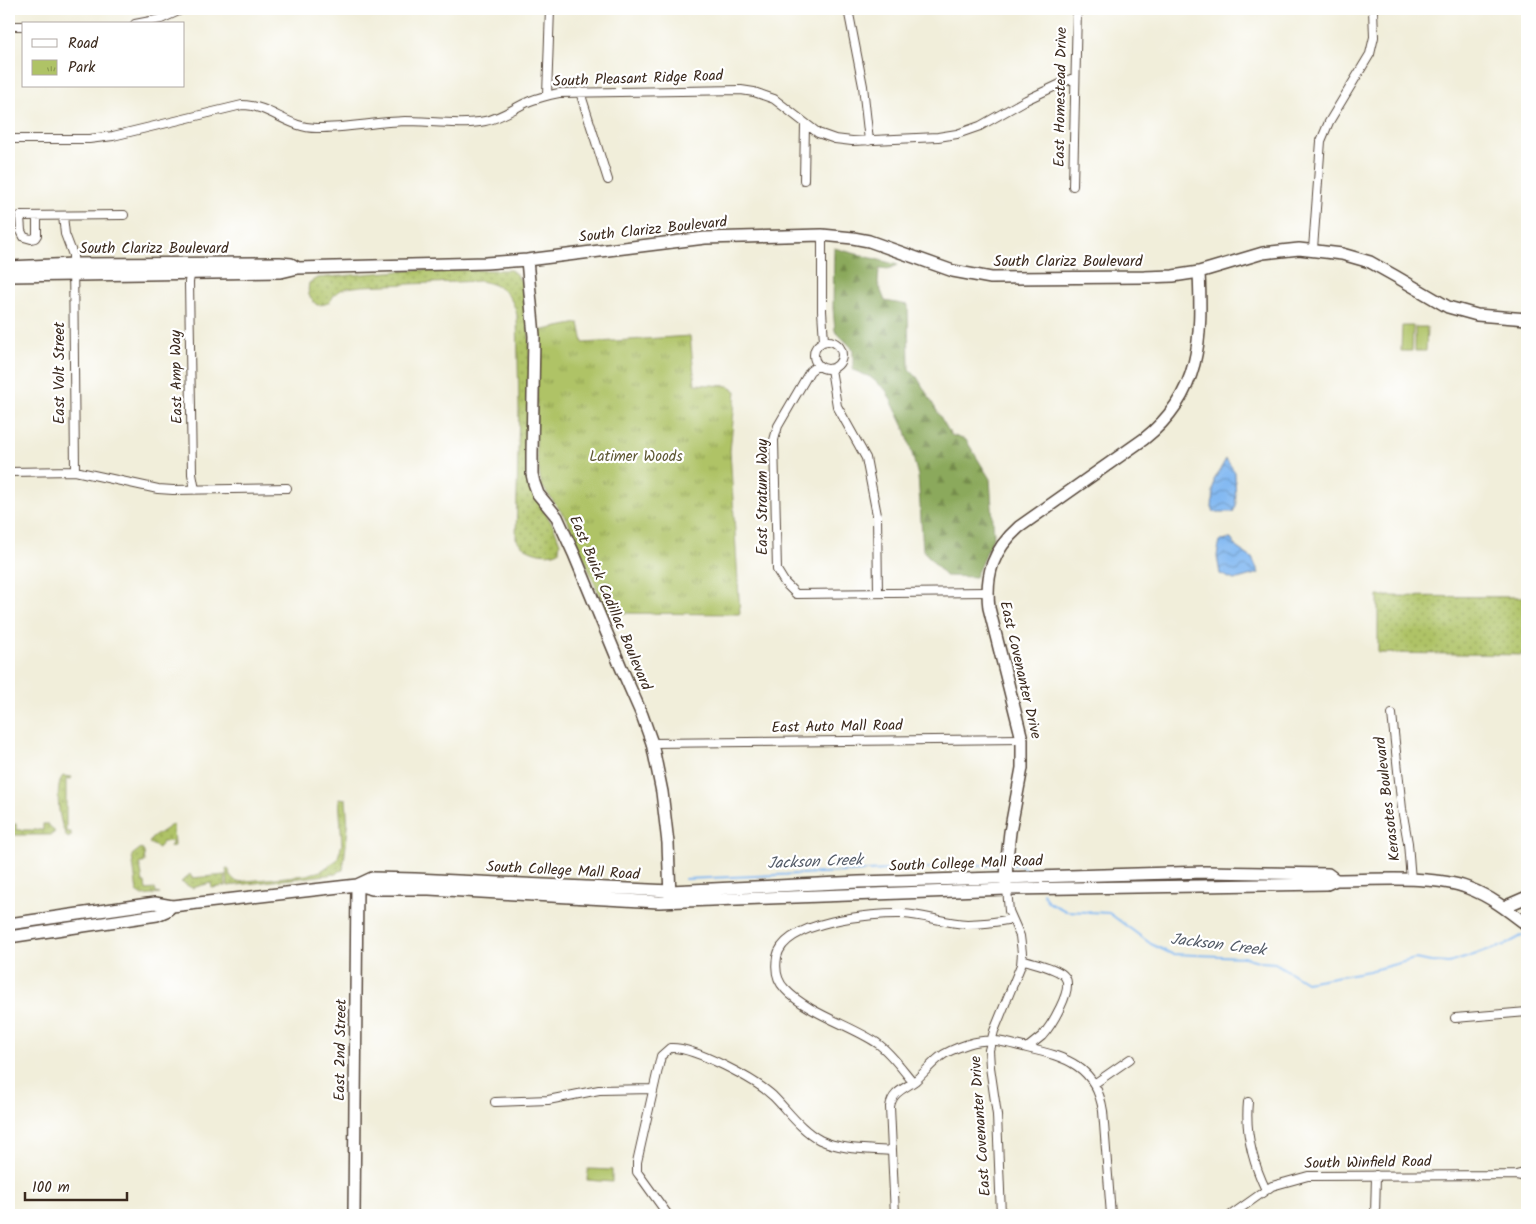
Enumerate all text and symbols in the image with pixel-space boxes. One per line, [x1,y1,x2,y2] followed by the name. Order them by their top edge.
[22,22,185,88] legend
[1048,26,1074,167] street label: East Homestead Drive
[68,32,99,56] text: Road
[68,56,96,80] text: Park
[552,64,724,94] street label: South Pleasant Ridge Road
[578,210,729,250] street label: South Clarizz Boulevard
[79,237,229,261] street label: South Clarizz Boulevard
[993,250,1143,274] street label: South Clarizz Boulevard
[48,322,72,424] street label: East Volt Street
[164,329,190,424] street label: East Amp Way
[751,438,775,555] street label: East Stratum Way
[589,445,683,469] park label: Latimer Woods
[562,512,658,695] street label: East Buick Cadillac Boulevard
[992,599,1048,742] street label: East Covenanter Drive
[771,714,903,740] street label: East Auto Mall Road
[1368,735,1408,863] street label: Kerasotes Boulevard
[767,848,866,876] water label: Jackson Creek
[889,849,1044,879] street label: South College Mall Road
[486,855,641,887] street label: South College Mall Road
[1169,927,1269,964] water label: Jackson Creek
[328,998,354,1101] street label: East 2nd Street
[964,1055,998,1197] street label: East Covenanter Drive
[1304,1150,1432,1176] street label: South Winfield Road
[25,1169,128,1201] scale bar
[32,1176,70,1200] text: 100 m

